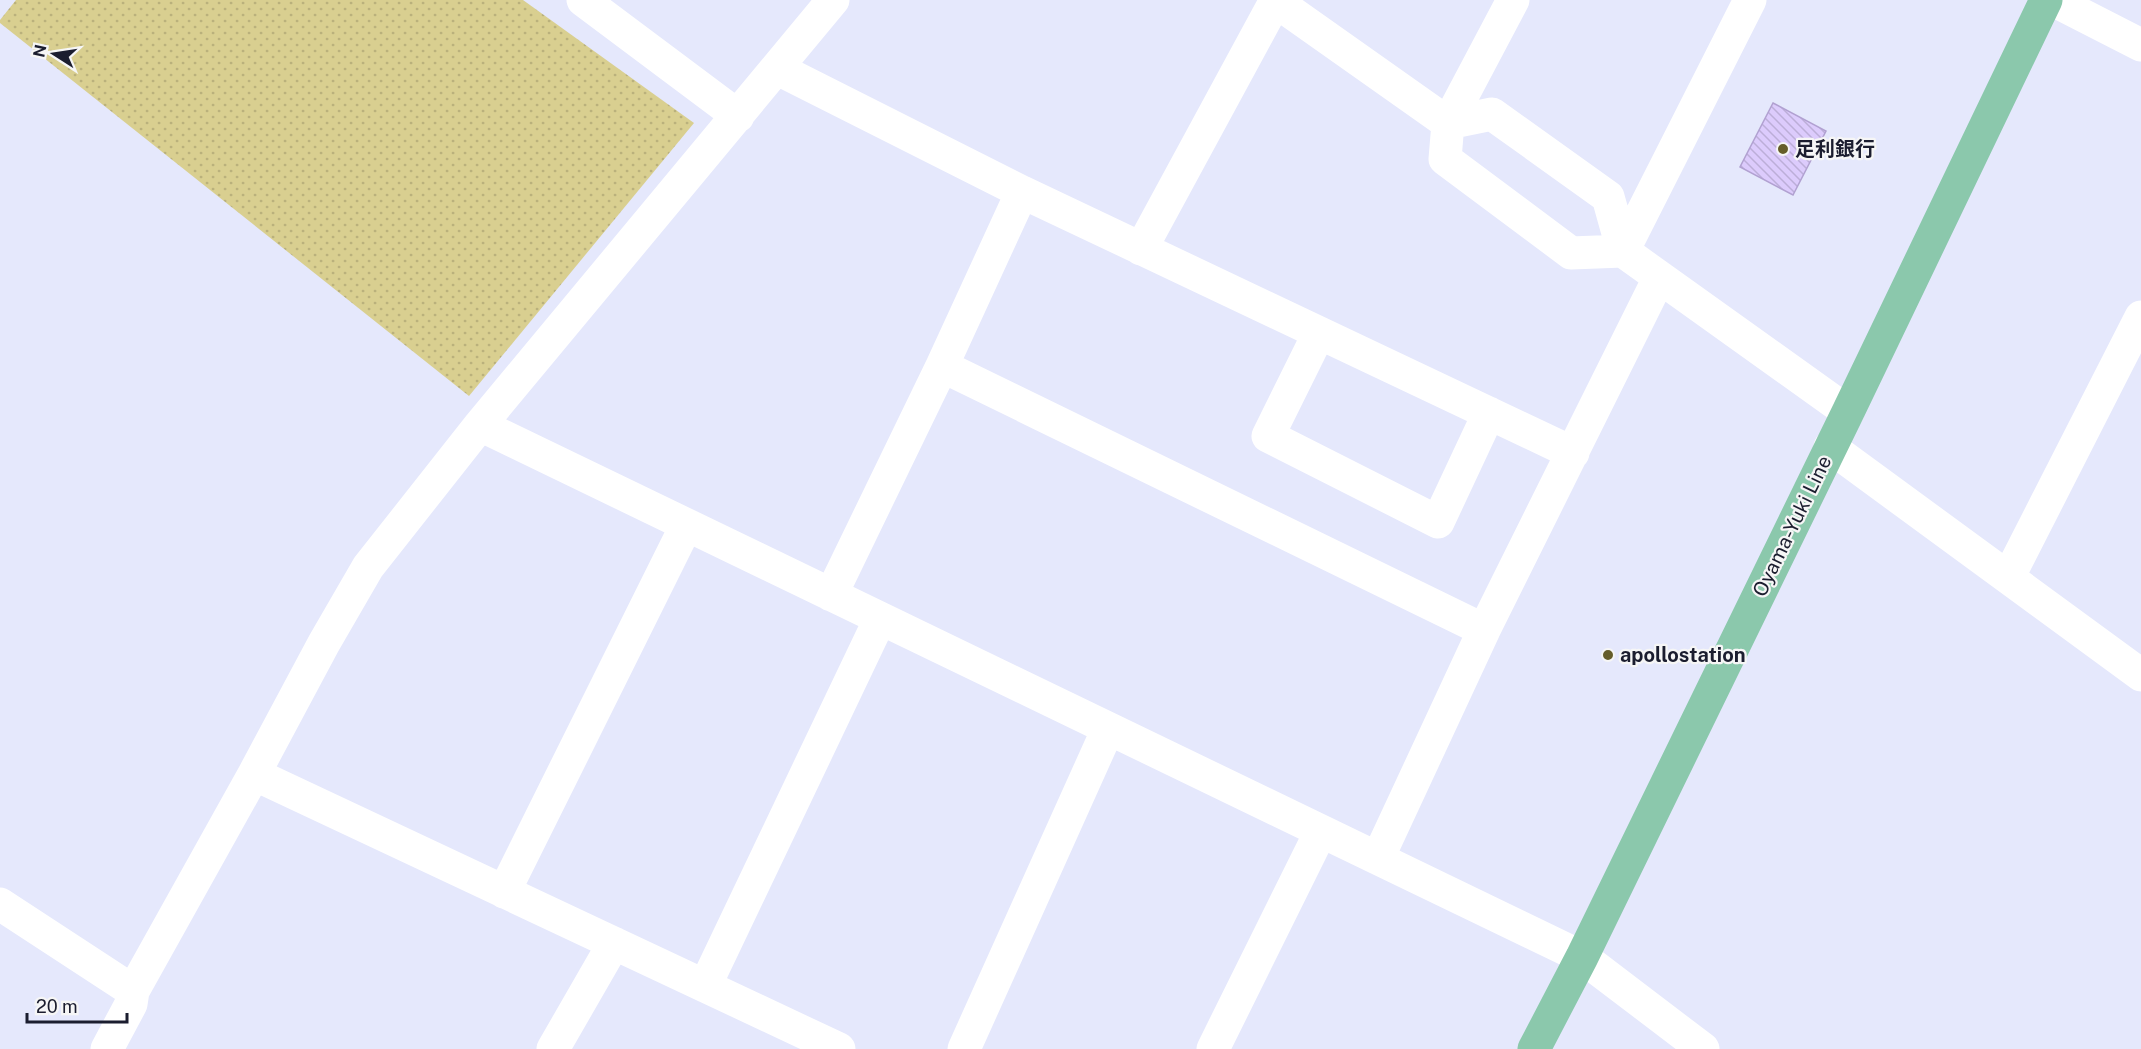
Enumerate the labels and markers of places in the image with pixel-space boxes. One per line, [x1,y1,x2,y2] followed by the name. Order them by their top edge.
[1795,137,1875,161] place label: 足利銀行
[1776,142,1790,156] marker: 足利銀行
[1620,643,1746,667] place label: apollostation
[1601,648,1615,662] marker: apollostation

